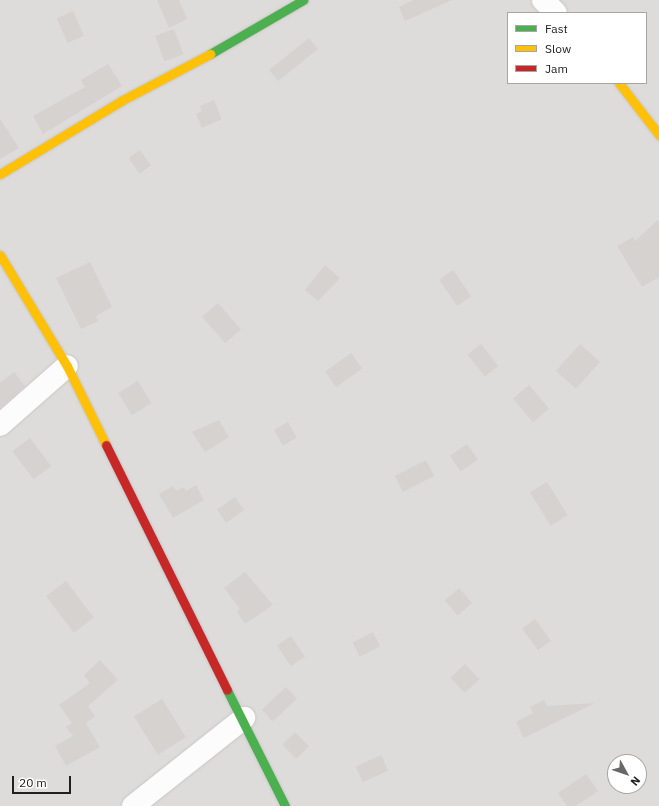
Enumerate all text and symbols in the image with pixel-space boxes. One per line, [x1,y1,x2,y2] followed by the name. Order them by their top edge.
[507,12,647,84] legend
[545,21,568,36] text: Fast
[545,41,571,56] text: Slow
[545,61,568,76] text: Jam
[607,754,647,794] north arrow
[14,768,73,794] scale bar
[628,774,643,789] text: N
[19,775,47,790] text: 20 m

